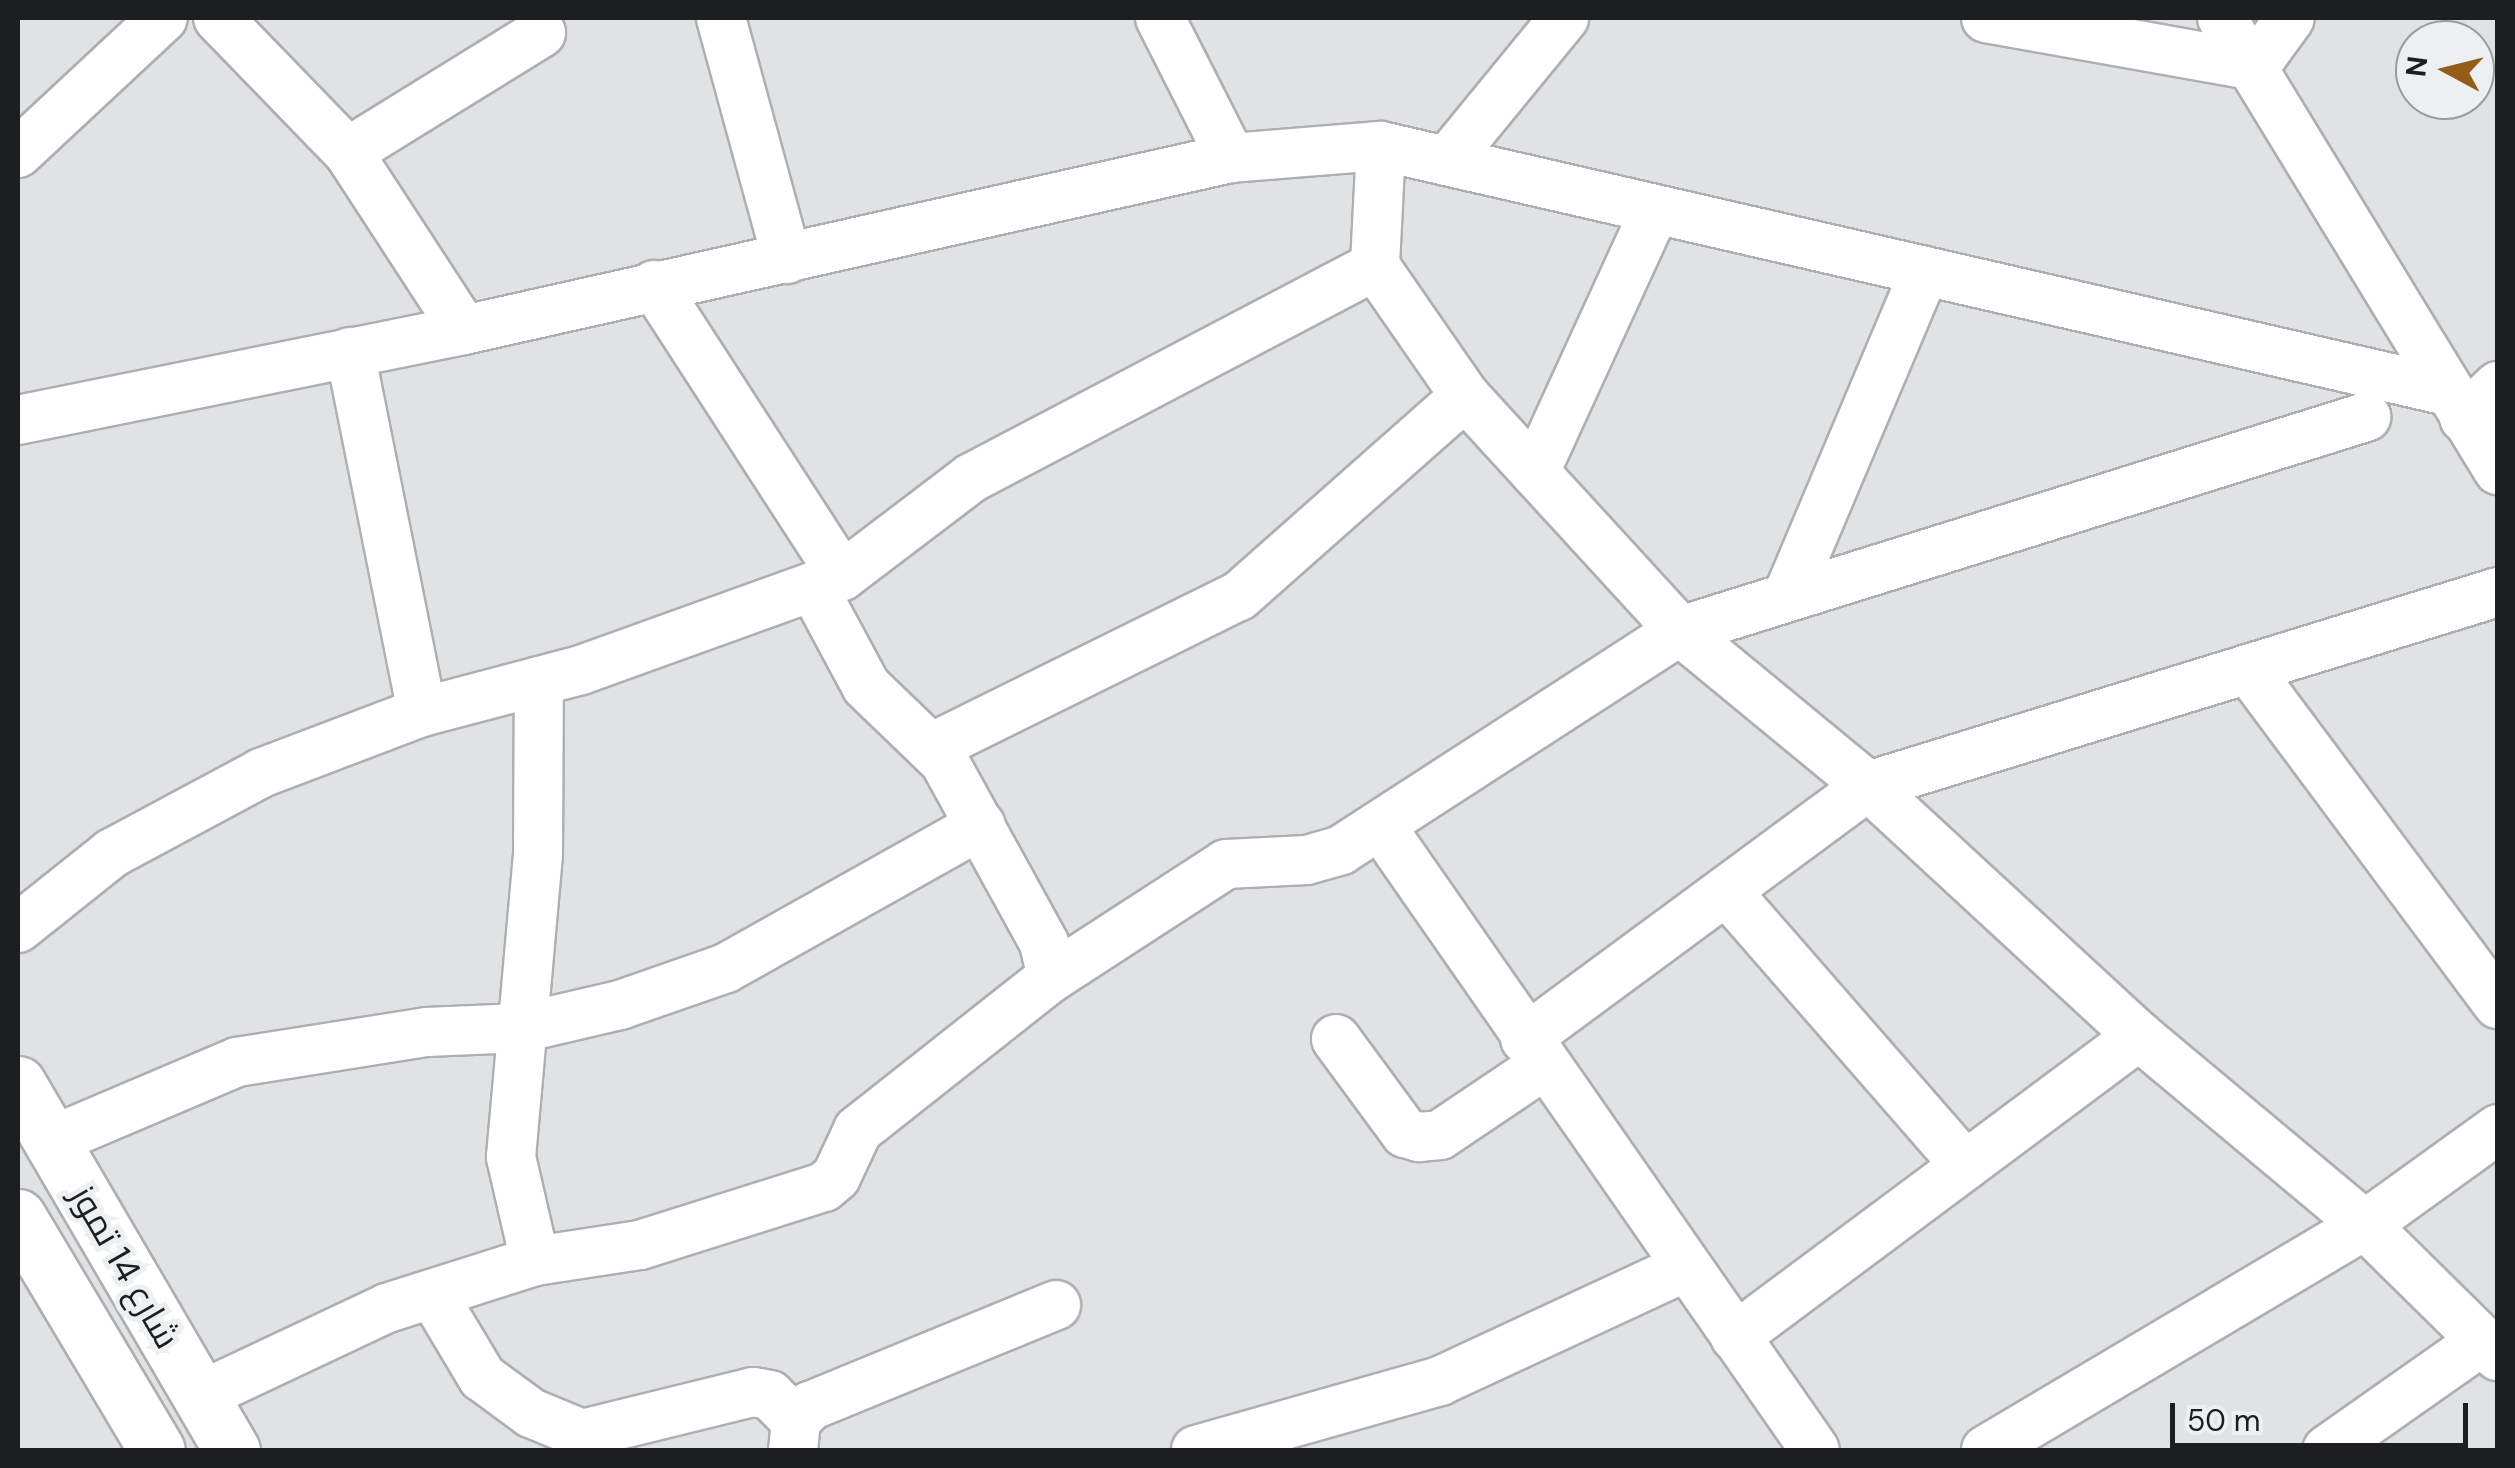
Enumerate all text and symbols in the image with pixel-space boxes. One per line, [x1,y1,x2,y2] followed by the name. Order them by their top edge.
[2395,20,2495,120] north arrow
[2397,54,2436,79] text: N
[62,1178,188,1356] street label: شارع 14 تموز
[2175,1383,2472,1445] scale bar
[2187,1401,2261,1440] text: 50 m

